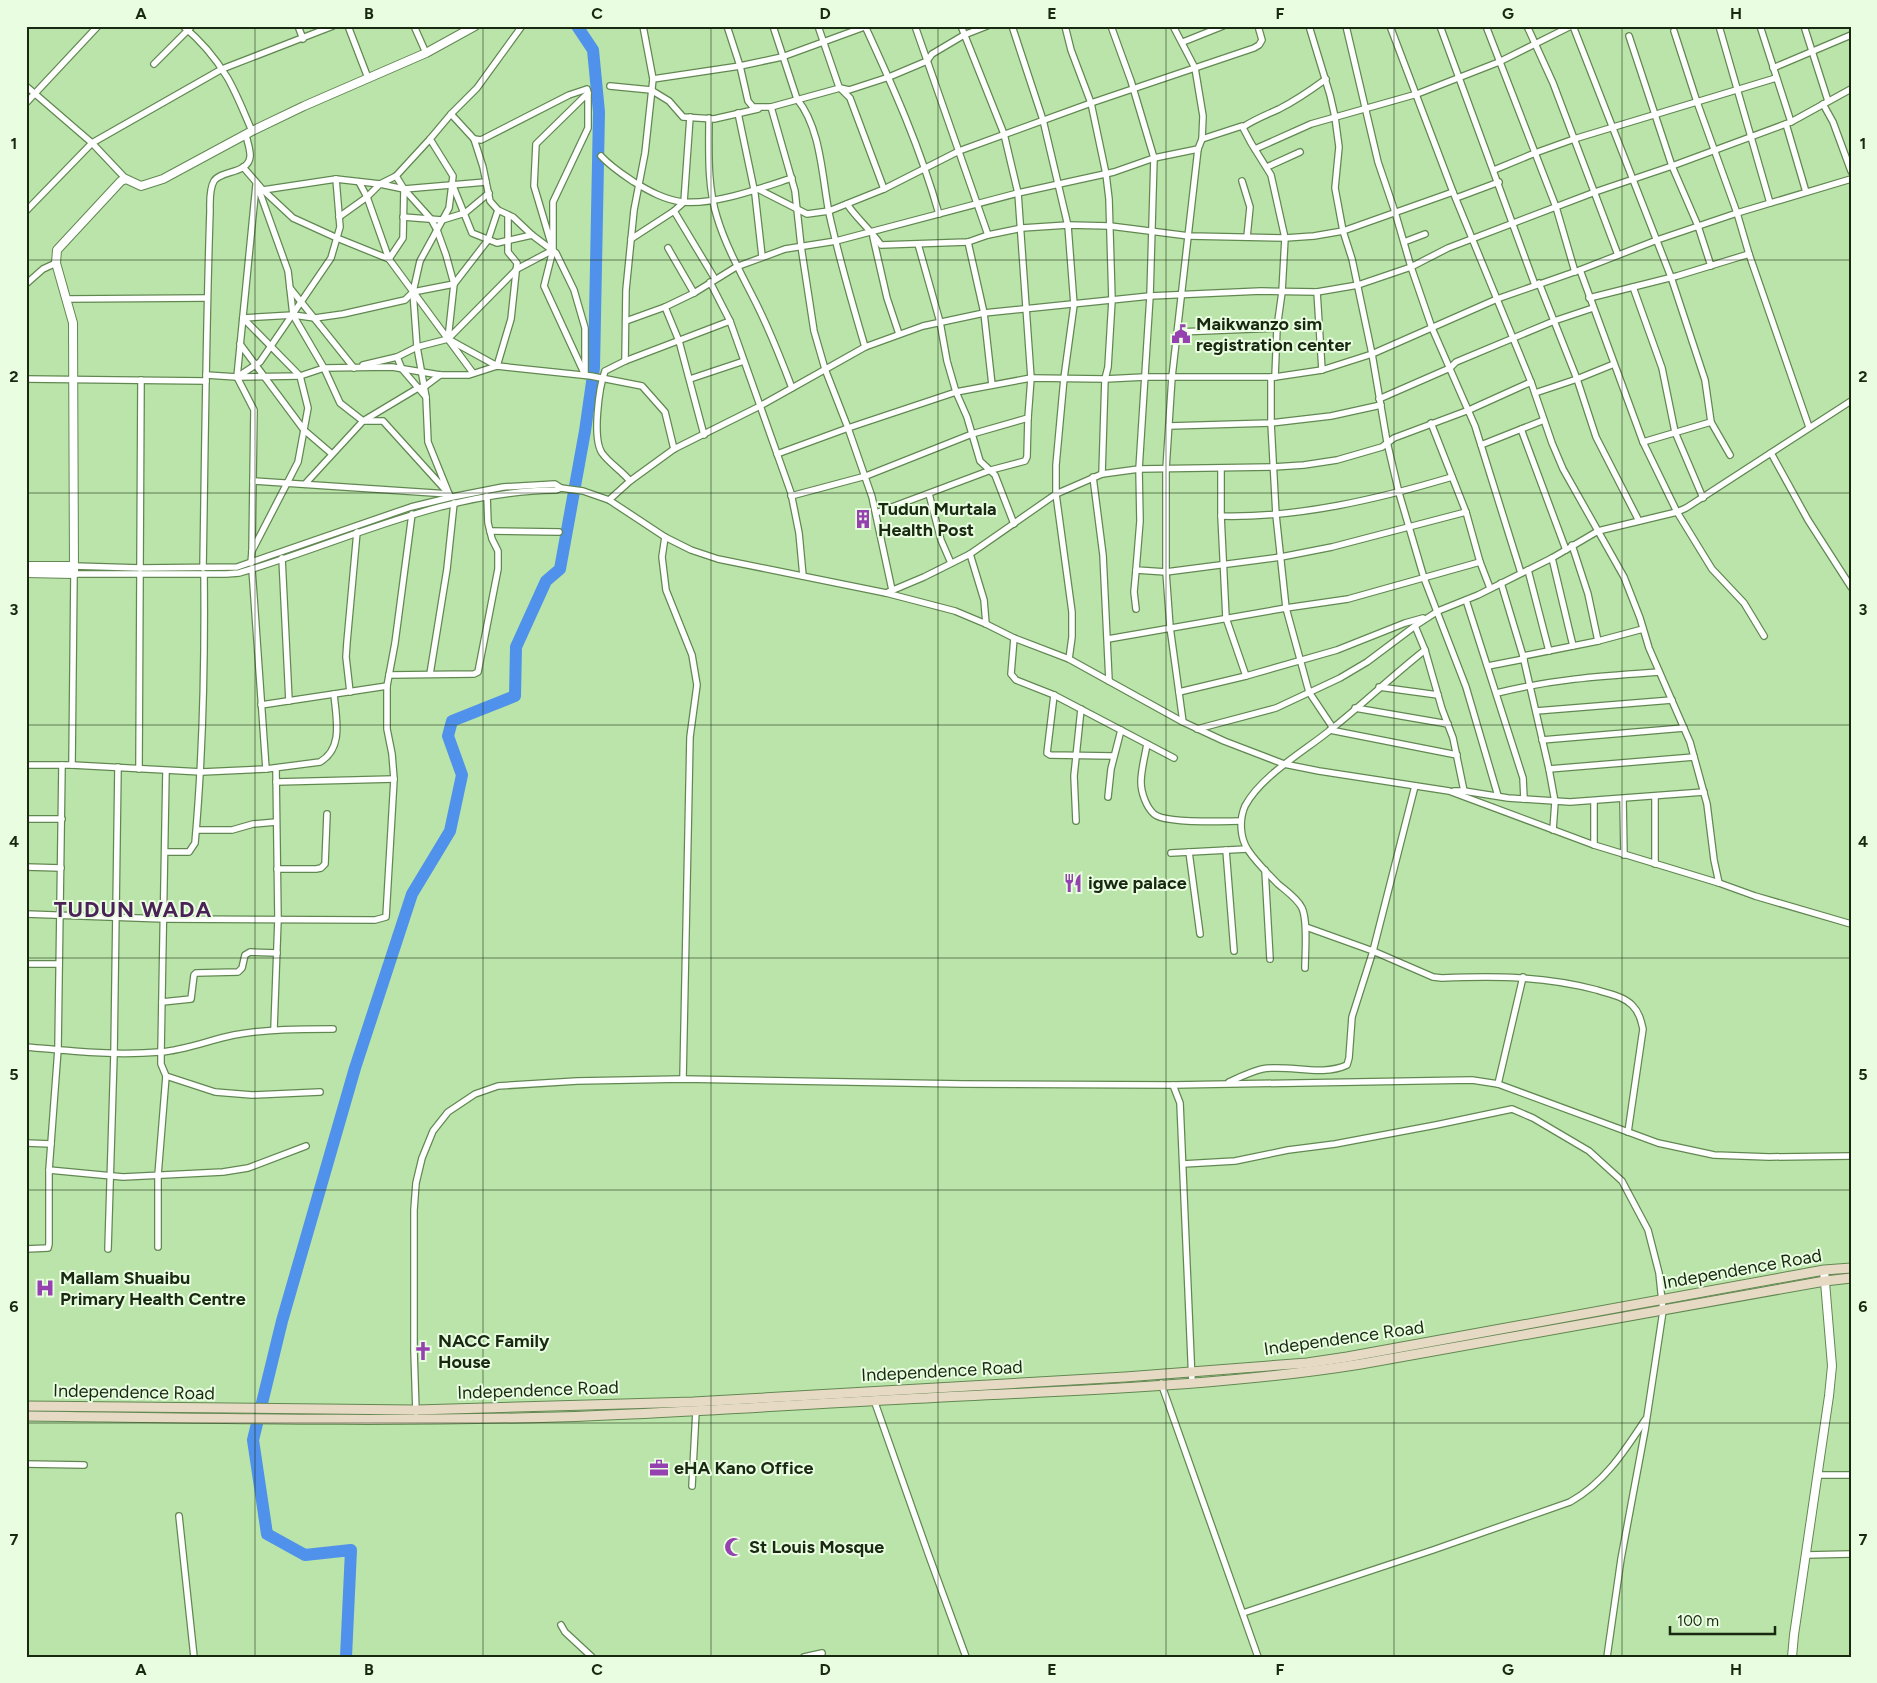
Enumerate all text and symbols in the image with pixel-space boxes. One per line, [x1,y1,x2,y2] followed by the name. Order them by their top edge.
[135,4,147,23] text: A
[364,4,374,23] text: B
[591,4,603,23] text: C
[819,4,831,23] text: D
[1047,4,1057,23] text: E
[1276,4,1285,23] text: F
[1502,4,1514,23] text: G
[1730,4,1742,23] text: H
[11,134,17,153] text: 1
[1860,134,1866,153] text: 1
[1196,313,1351,356] place label: Maikwanzo sim registration center
[1170,323,1192,345] public building icon: Maikwanzo sim registration center
[9,367,19,386] text: 2
[1858,367,1868,386] text: 2
[878,498,997,541] place label: Tudun Murtala Health Post
[852,508,874,530] building icon: Tudun Murtala Health Post
[10,600,19,619] text: 3
[1859,600,1868,619] text: 3
[9,832,19,851] text: 4
[1858,832,1868,851] text: 4
[1062,872,1084,894] restaurant icon: igwe palace
[1088,872,1187,894] place label: igwe palace
[54,896,212,923] district label: TUDUN WADA
[9,1065,19,1084] text: 5
[1858,1065,1868,1084] text: 5
[1660,1244,1824,1294] street label: Independence Road
[60,1267,246,1310] place label: Mallam Shuaibu Primary Health Centre
[34,1277,56,1299] hospital icon: Mallam Shuaibu Primary Health Centre
[9,1297,19,1316] text: 6
[1858,1297,1868,1316] text: 6
[1262,1316,1426,1360] street label: Independence Road
[438,1330,550,1373] place label: NACC Family House
[412,1340,434,1362] church icon: NACC Family House
[861,1356,1023,1386] street label: Independence Road
[457,1376,619,1404] street label: Independence Road
[53,1380,215,1404] street label: Independence Road
[648,1457,670,1479] office icon: eHA Kano Office
[674,1457,813,1479] place label: eHA Kano Office
[10,1530,19,1549] text: 7
[1859,1530,1868,1549] text: 7
[723,1536,745,1558] mosque icon: St Louis Mosque
[749,1536,884,1558] place label: St Louis Mosque
[1670,1603,1774,1635] scale bar
[1677,1612,1719,1630] text: 100 m
[135,1660,147,1679] text: A
[364,1660,374,1679] text: B
[591,1660,603,1679] text: C
[819,1660,831,1679] text: D
[1047,1660,1057,1679] text: E
[1276,1660,1285,1679] text: F
[1502,1660,1514,1679] text: G
[1730,1660,1742,1679] text: H

